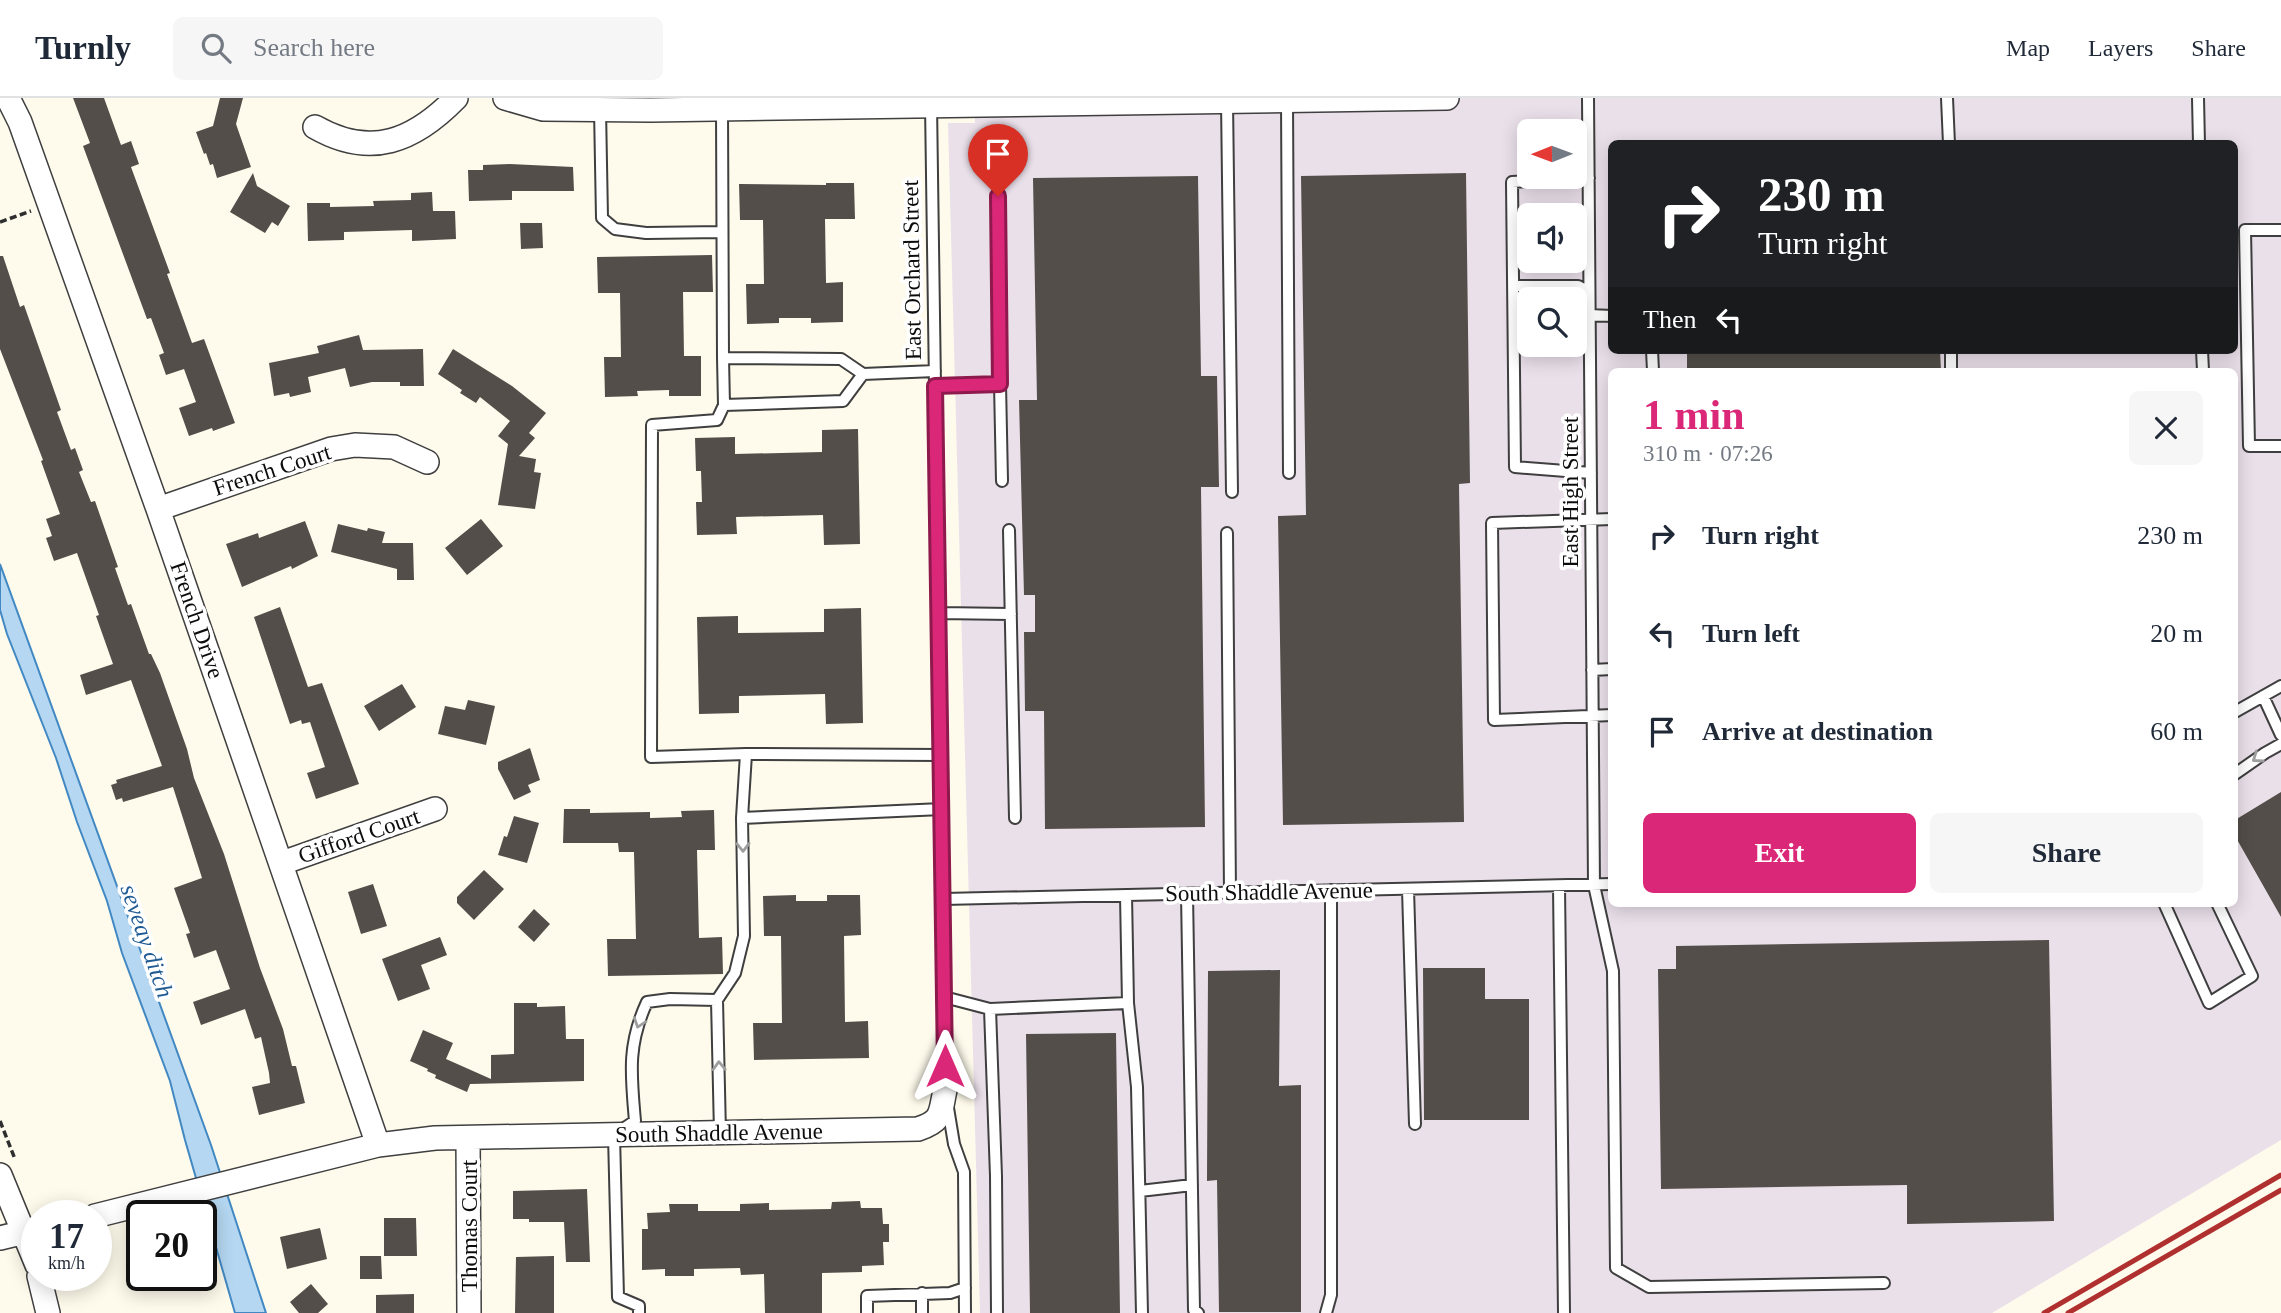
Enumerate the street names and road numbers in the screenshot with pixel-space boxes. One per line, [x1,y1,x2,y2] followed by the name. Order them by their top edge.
[898,179,926,360] street label: East Orchard Street
[1558,416,1583,567] street label: East High Street
[210,439,334,501] street label: French Court
[165,558,229,682] street label: French Drive
[295,803,424,868] street label: Gifford Court
[1165,878,1373,906] street label: South Shaddle Avenue
[615,1119,823,1147] street label: South Shaddle Avenue
[457,1159,482,1292] street label: Thomas Court

